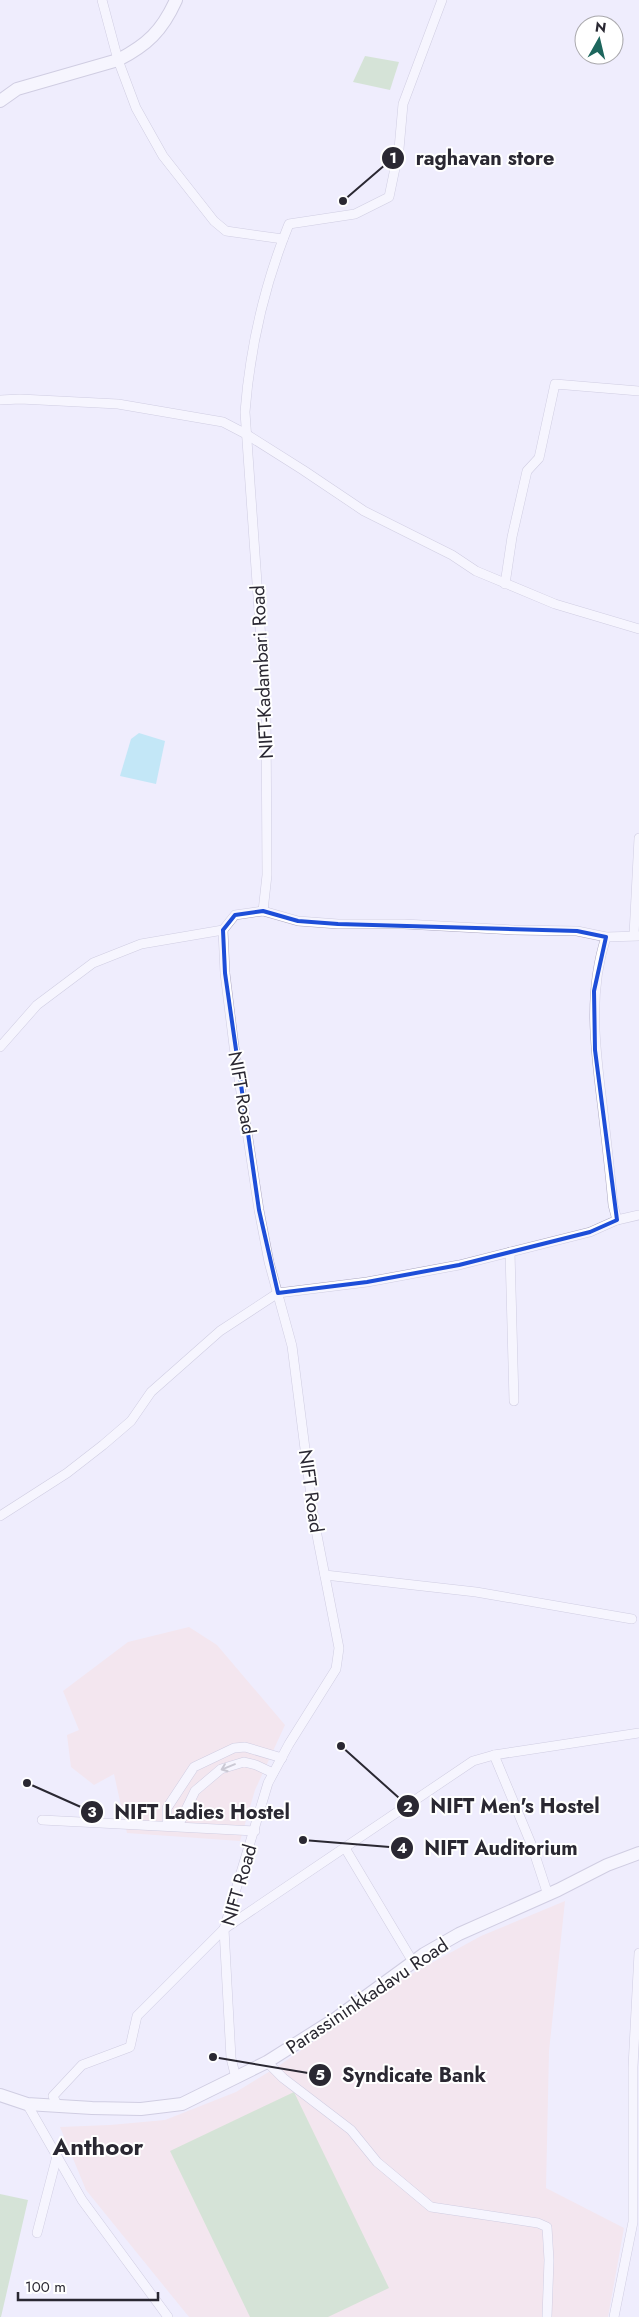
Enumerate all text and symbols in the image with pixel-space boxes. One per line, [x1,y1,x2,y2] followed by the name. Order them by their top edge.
[574,15,624,65] north arrow
[594,16,608,38] text: N
[381,141,565,176] callout: raghavan store
[416,144,554,173] text: raghavan store
[389,147,397,169] text: 1
[244,584,280,760] street label: NIFT-Kadambari Road
[221,1049,263,1137] street label: NIFT Road
[292,1448,330,1534] street label: NIFT Road
[221,1762,236,1772] one-way arrow
[396,1789,610,1824] callout: NIFT Men's Hostel
[430,1792,600,1821] text: NIFT Men's Hostel
[79,1795,300,1830] callout: NIFT Ladies Hostel
[403,1796,413,1818] text: 2
[114,1798,290,1827] text: NIFT Ladies Hostel
[87,1801,97,1823] text: 3
[389,1831,588,1866] callout: NIFT Auditorium
[424,1834,578,1863] text: NIFT Auditorium
[397,1837,407,1859] text: 4
[214,1841,264,1929] street label: NIFT Road
[280,1932,454,2060] street label: Parassininkkadavu Road
[307,2058,496,2093] callout: Syndicate Bank
[342,2061,486,2090] text: Syndicate Bank
[315,2064,325,2086] text: 5
[52,2129,144,2164] district label: Anthoor
[18,2270,158,2302] scale bar
[25,2276,66,2298] text: 100 m

